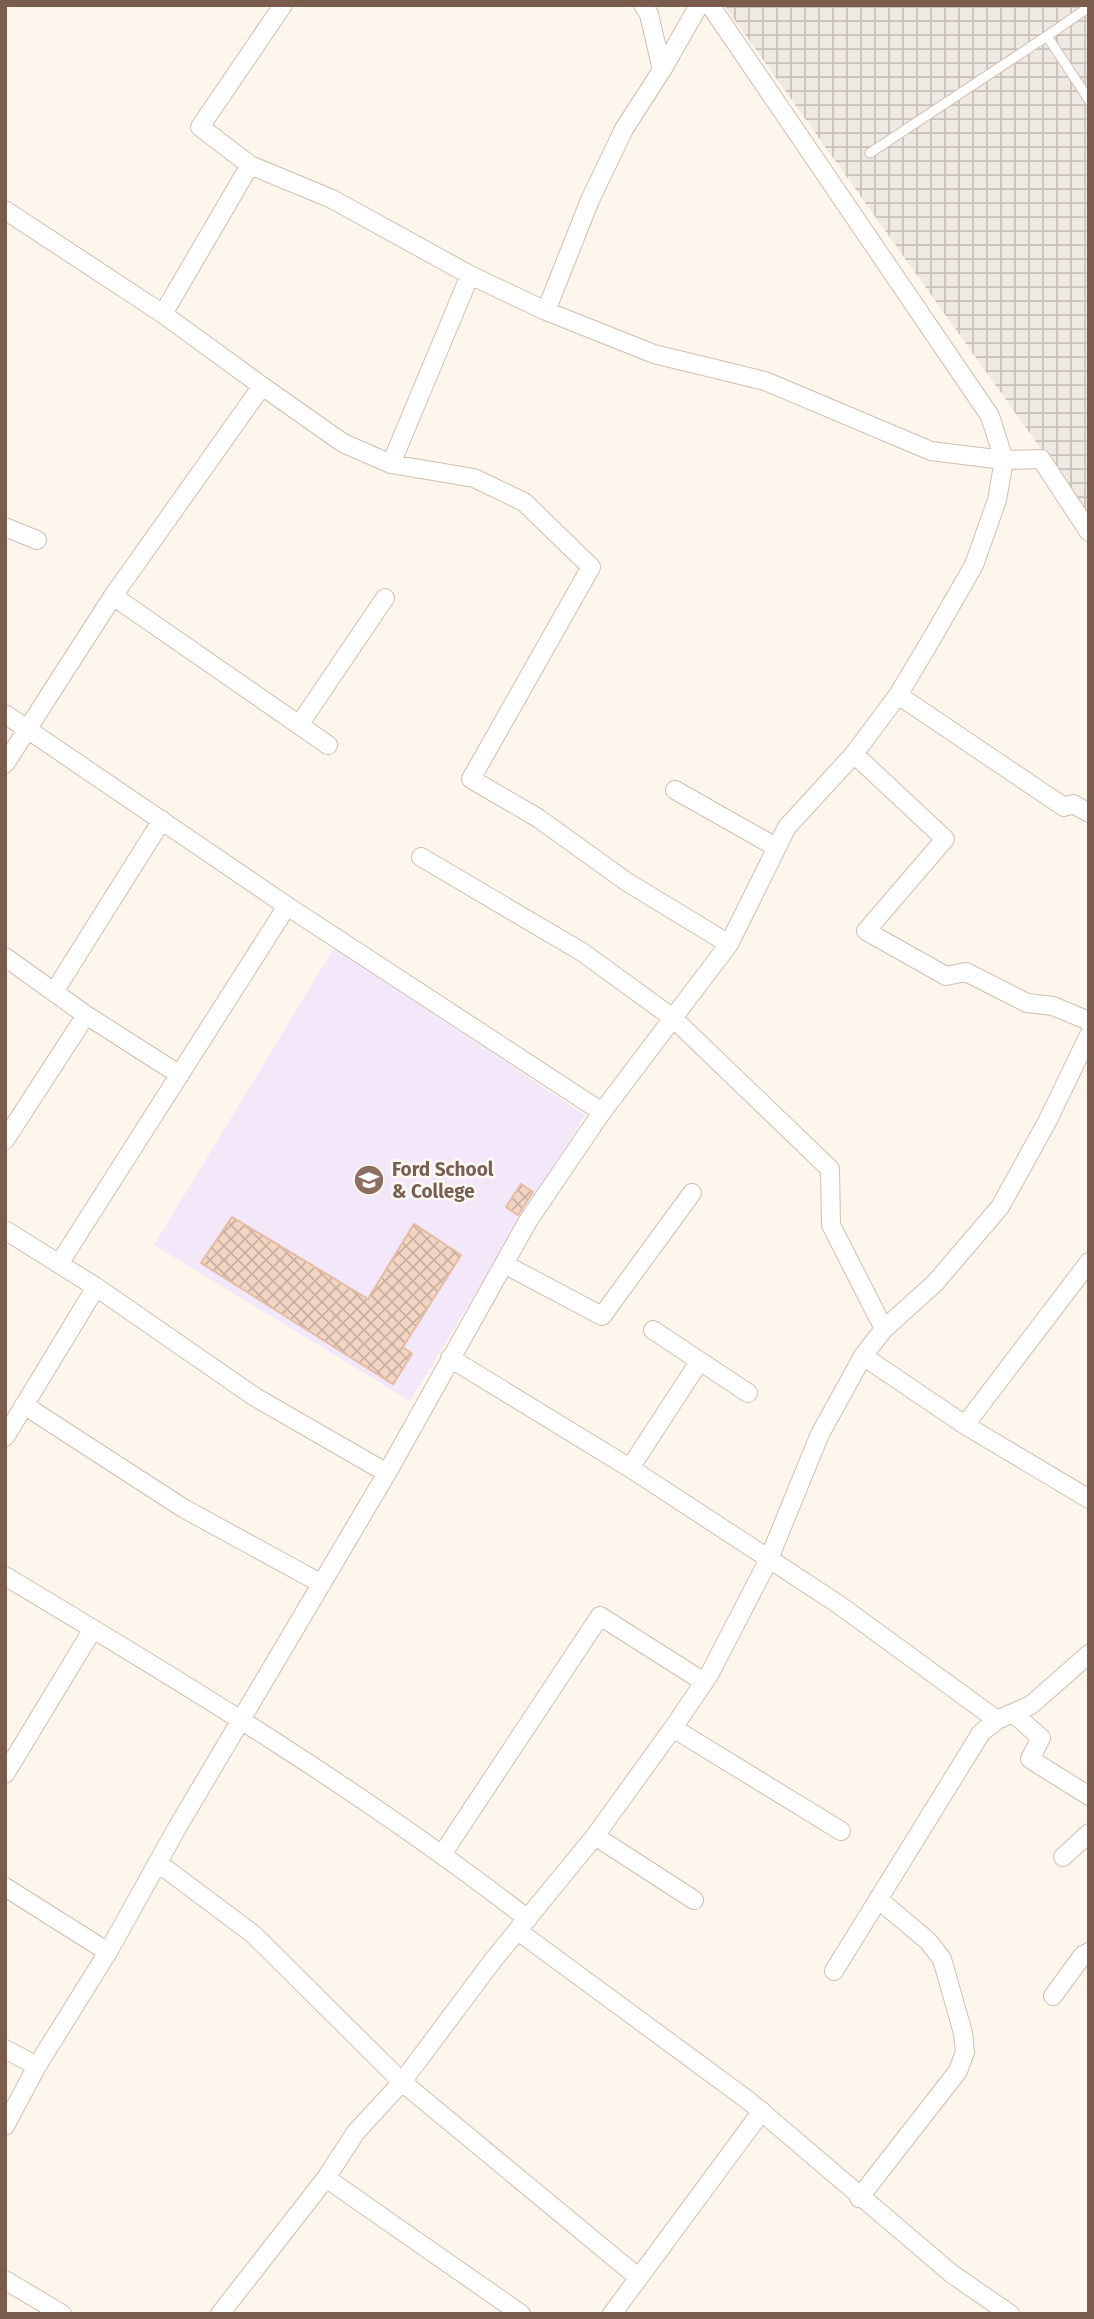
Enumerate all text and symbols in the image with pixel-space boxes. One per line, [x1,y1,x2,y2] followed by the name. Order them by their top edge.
[392,1158,494,1203] place label: Ford School & College
[352,1163,386,1197] school or university icon: Ford School & College

